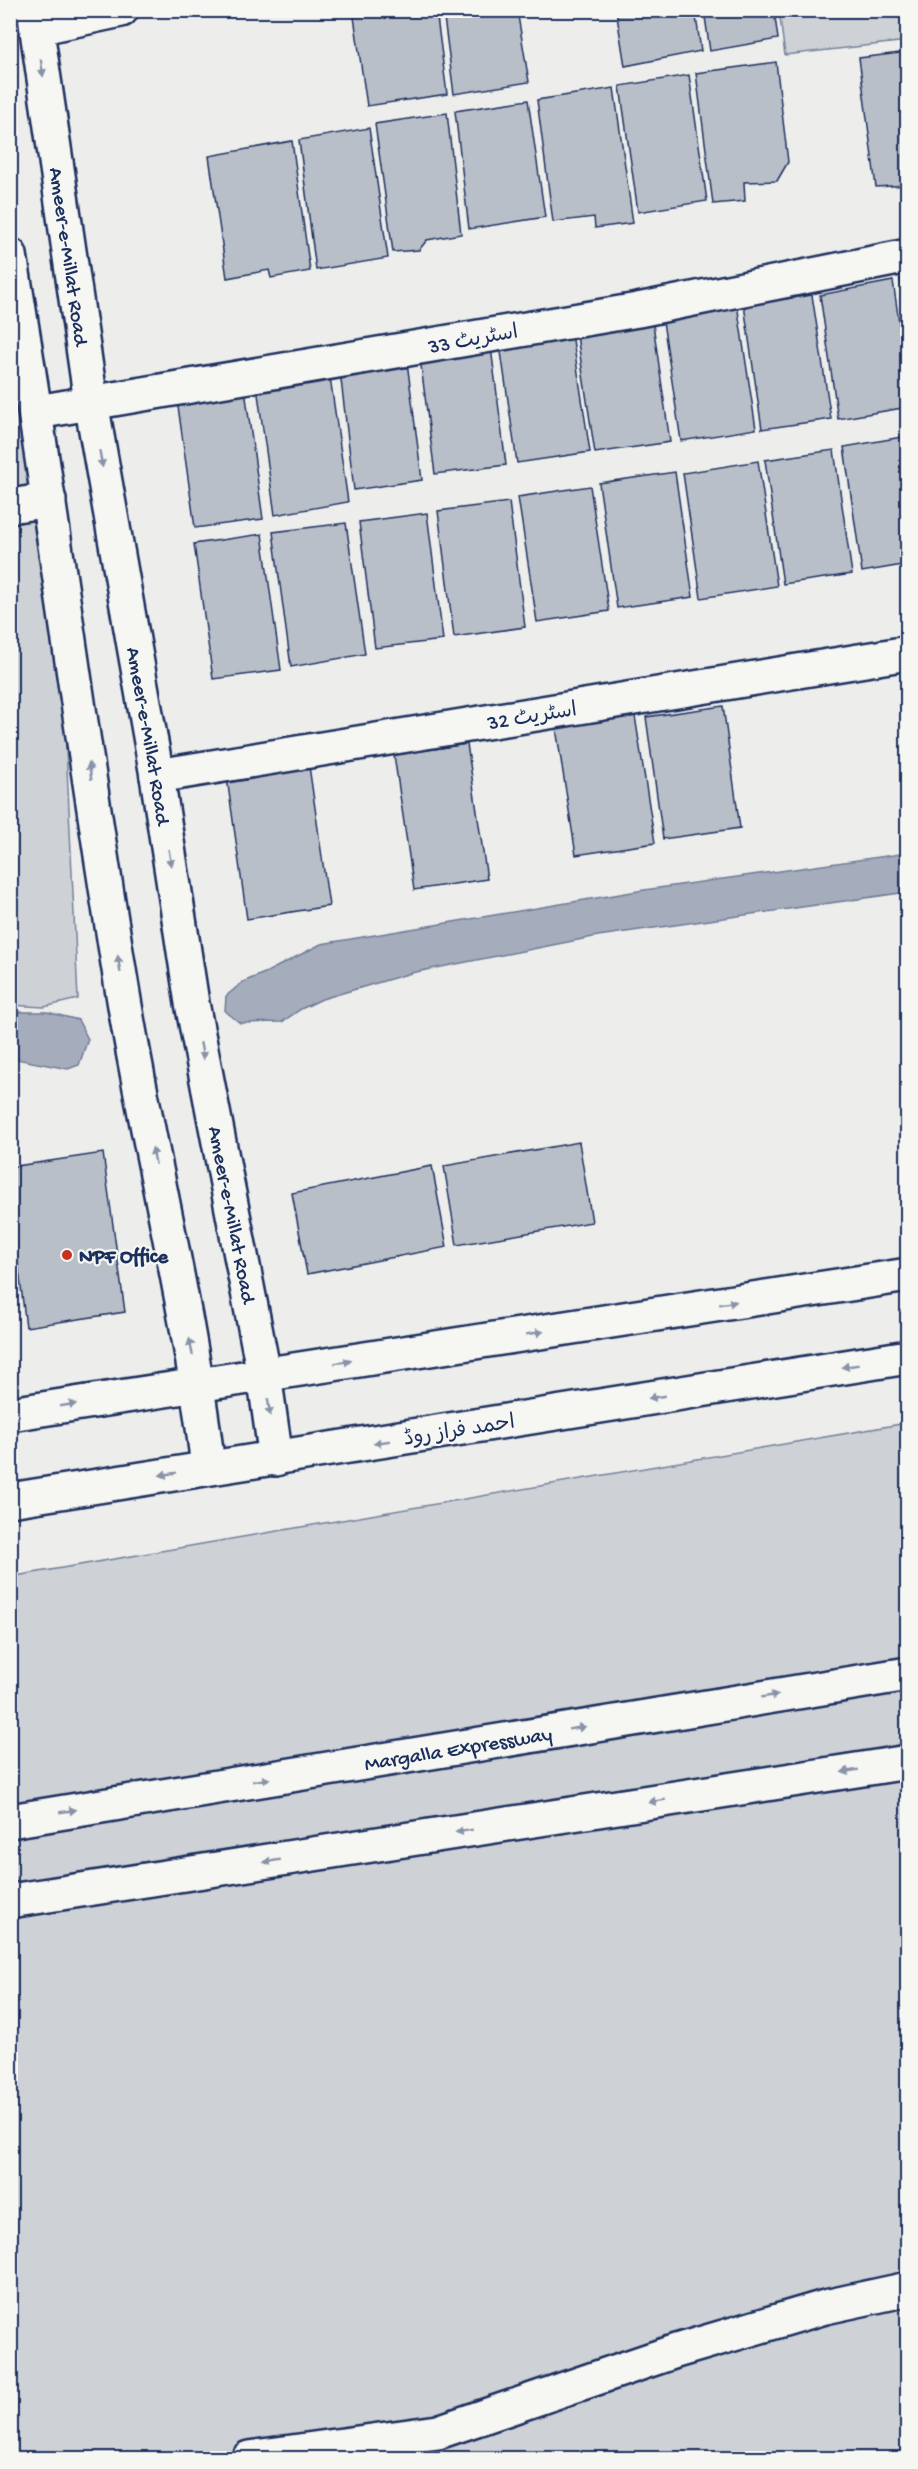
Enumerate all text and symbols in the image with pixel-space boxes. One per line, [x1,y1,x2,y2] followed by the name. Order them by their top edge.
[38,59,47,78] one-way arrow
[41,166,92,349] street label: Ameer-e-Millat Road
[426,321,521,362] street label: اسٹریٹ 33
[97,450,106,469] one-way arrow
[118,646,174,829] street label: Ameer-e-Millat Road
[485,699,579,738] street label: اسٹریٹ 32
[85,761,94,780] one-way arrow
[165,849,174,868] one-way arrow
[114,954,123,973] one-way arrow
[198,1041,207,1060] one-way arrow
[200,1124,259,1308] street label: Ameer-e-Millat Road
[149,1146,158,1165] one-way arrow
[79,1246,169,1271] place label: NPF Office
[60,1248,74,1262] marker: NPF Office
[719,1298,738,1307] one-way arrow
[526,1328,545,1337] one-way arrow
[186,1337,195,1356] one-way arrow
[333,1358,352,1367] one-way arrow
[840,1362,859,1371] one-way arrow
[648,1393,667,1402] one-way arrow
[264,1398,273,1417] one-way arrow
[59,1400,78,1409] one-way arrow
[402,1410,517,1454] street label: احمد فراز روڈ
[372,1437,391,1446] one-way arrow
[159,1470,178,1479] one-way arrow
[760,1692,779,1701] one-way arrow
[363,1723,554,1779] street label: Margalla Expressway
[568,1723,587,1732] one-way arrow
[840,1767,859,1776] one-way arrow
[251,1775,270,1784] one-way arrow
[647,1797,666,1806] one-way arrow
[59,1807,78,1816] one-way arrow
[455,1827,474,1836] one-way arrow
[262,1857,281,1866] one-way arrow

